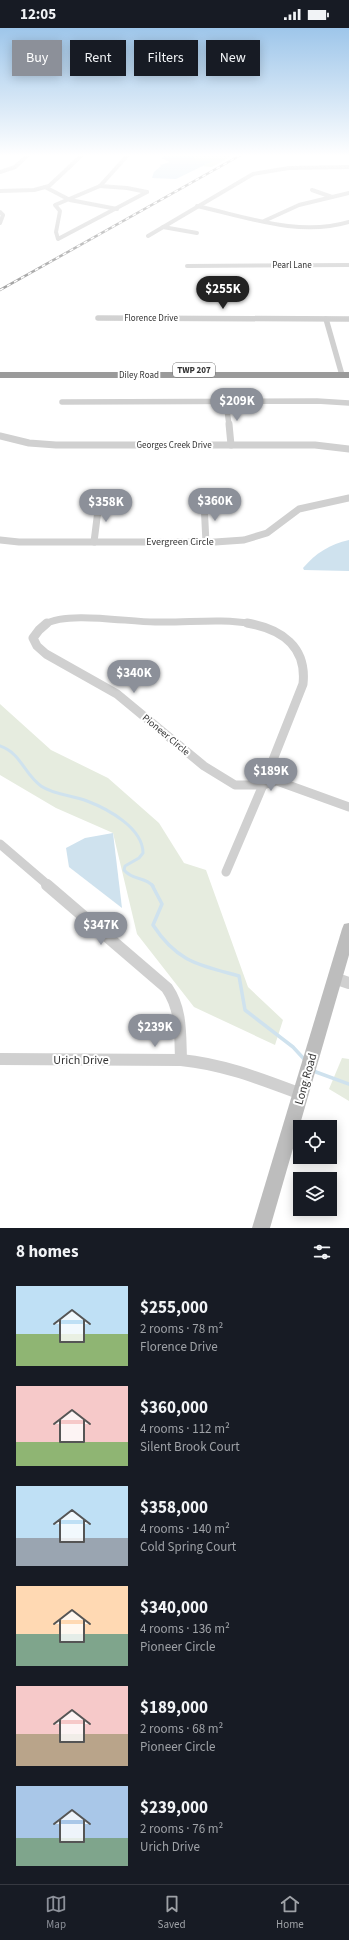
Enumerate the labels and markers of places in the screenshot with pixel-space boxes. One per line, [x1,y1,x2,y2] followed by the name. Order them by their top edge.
[195,276,251,310] pin: $255K
[209,388,265,422] pin: $209K
[187,488,243,522] pin: $360K
[78,489,134,523] pin: $358K
[106,660,162,694] pin: $340K
[243,758,299,792] pin: $189K
[73,912,129,946] pin: $347K
[127,1014,183,1048] pin: $239K

